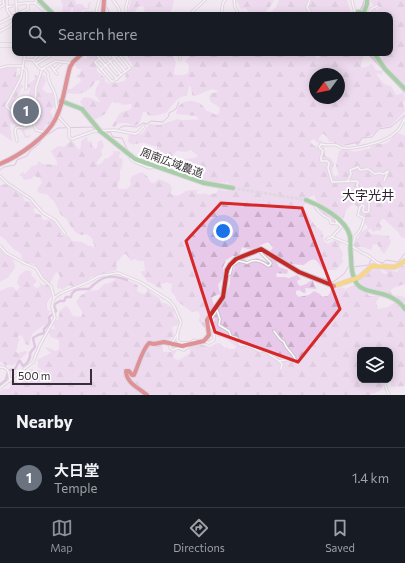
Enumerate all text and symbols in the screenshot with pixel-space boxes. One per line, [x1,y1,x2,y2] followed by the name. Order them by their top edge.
[12,12,393,56] search box
[26,23,48,45] icon: search
[58,25,137,43] text: Search here
[309,68,345,104] north arrow
[13,96,39,126] pin: 1
[139,145,205,179] street label: 周南広域農道
[342,187,394,203] district label: 大字光井
[213,221,233,241] your location
[357,347,393,383] map controls
[357,347,393,383] button: layers
[12,367,92,386] scale bar
[18,369,50,382] text: 500 m
[16,411,73,432] text: Nearby
[54,461,99,479] text: 大日堂
[26,470,32,486] text: 1
[352,470,389,486] text: 1.4 km
[54,480,97,496] text: Temple
[50,517,73,554] tab: Map
[173,517,225,554] tab: Directions
[325,517,355,554] tab: Saved

